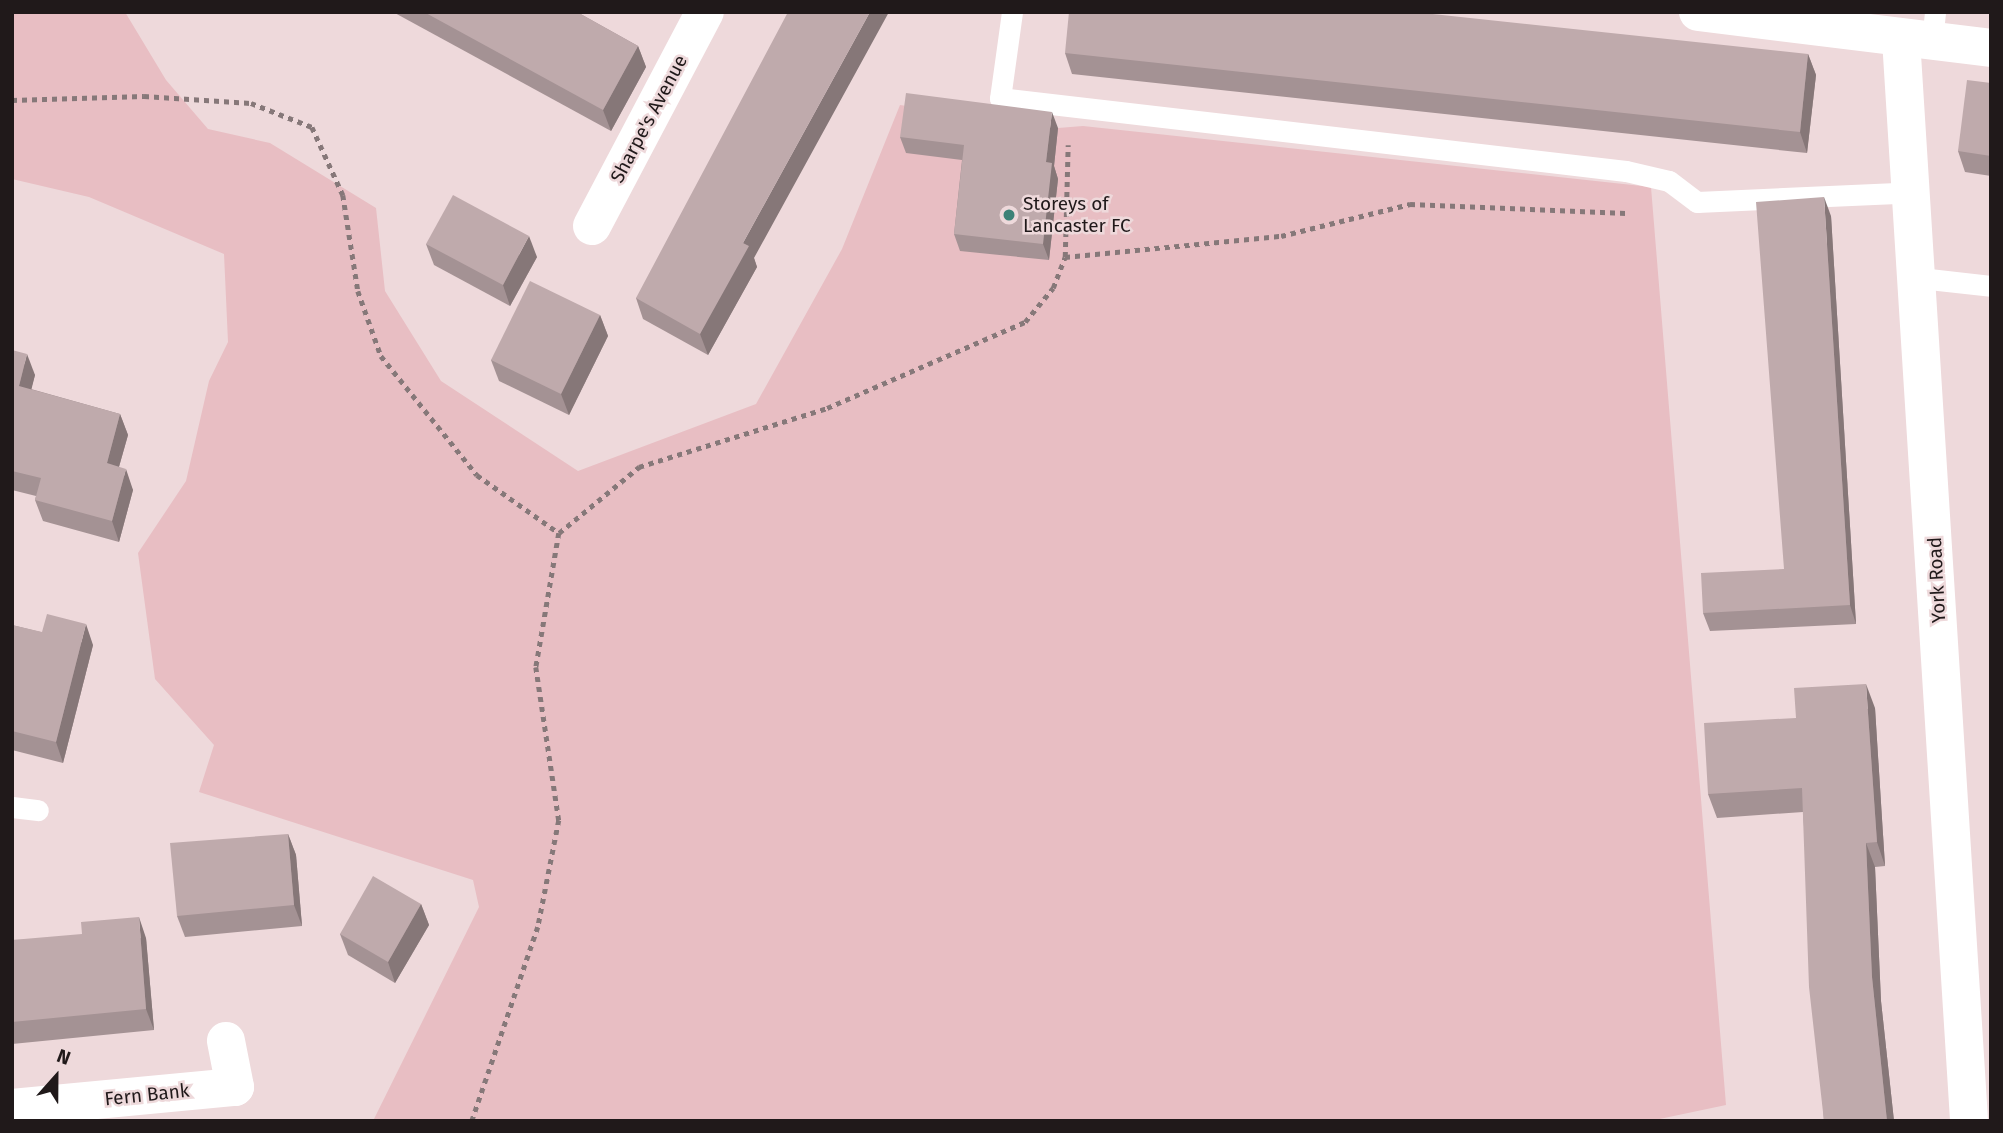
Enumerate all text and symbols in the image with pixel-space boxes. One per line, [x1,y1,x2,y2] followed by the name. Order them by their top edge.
[606,51,692,187] street label: Sharpe's Avenue
[1023,193,1131,237] place label: Storeys of Lancaster FC
[1001,207,1017,223] marker: Storeys of Lancaster FC
[1923,536,1951,624] street label: York Road
[21,1042,91,1112] north arrow
[54,1044,74,1070] text: N
[103,1079,191,1111] street label: Fern Bank

